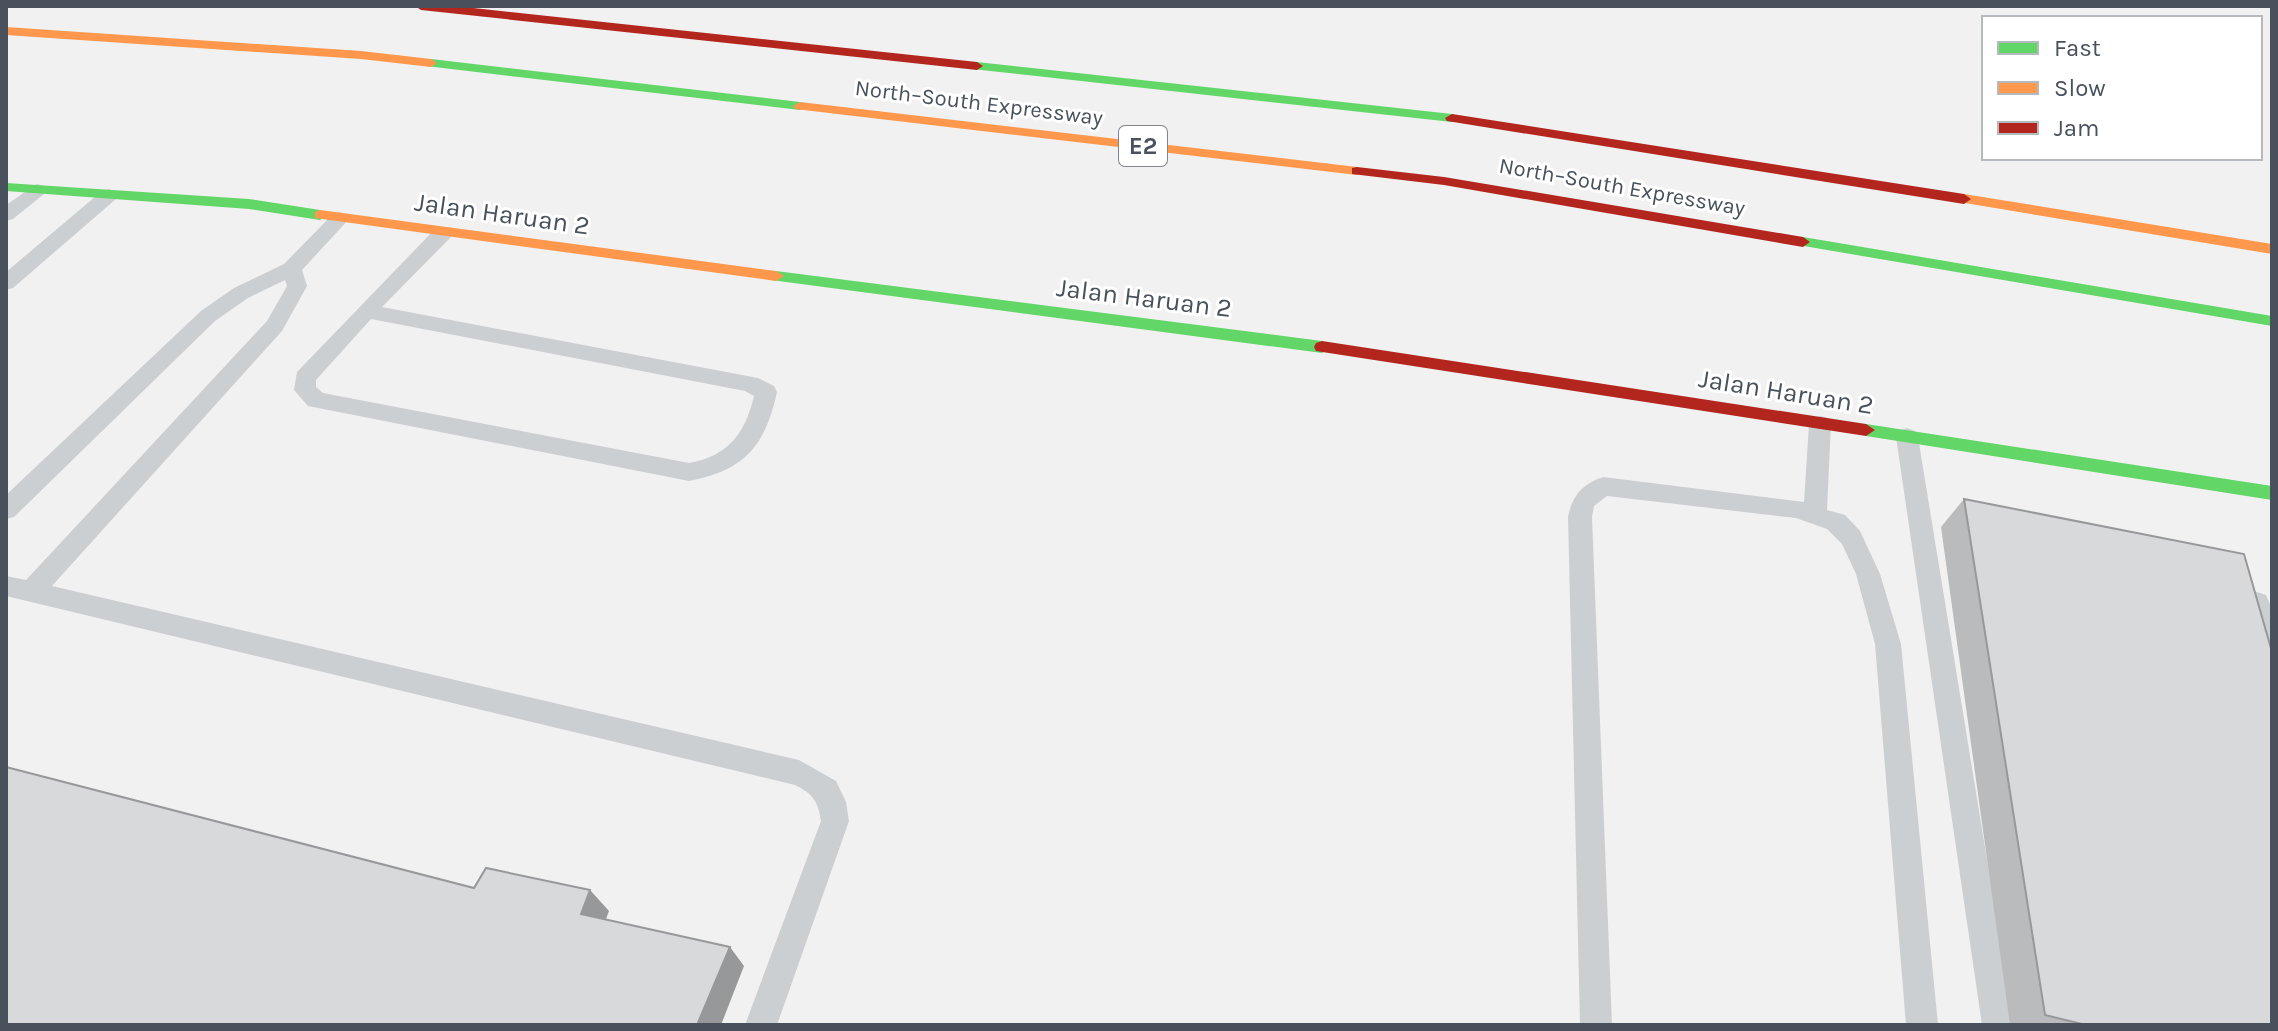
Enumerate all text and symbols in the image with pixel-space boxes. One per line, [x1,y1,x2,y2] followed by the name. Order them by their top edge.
[1982,16,2262,160] legend
[2054,34,2101,62] text: Fast
[2054,74,2106,102] text: Slow
[854,75,1104,131] street label: North–South Expressway
[2054,114,2099,142] text: Jam
[1119,126,1167,166] road number: E2
[1497,153,1747,221] street label: North–South Expressway
[413,186,591,242] street label: Jalan Haruan 2
[1055,272,1233,324] street label: Jalan Haruan 2
[1696,363,1876,421] street label: Jalan Haruan 2

